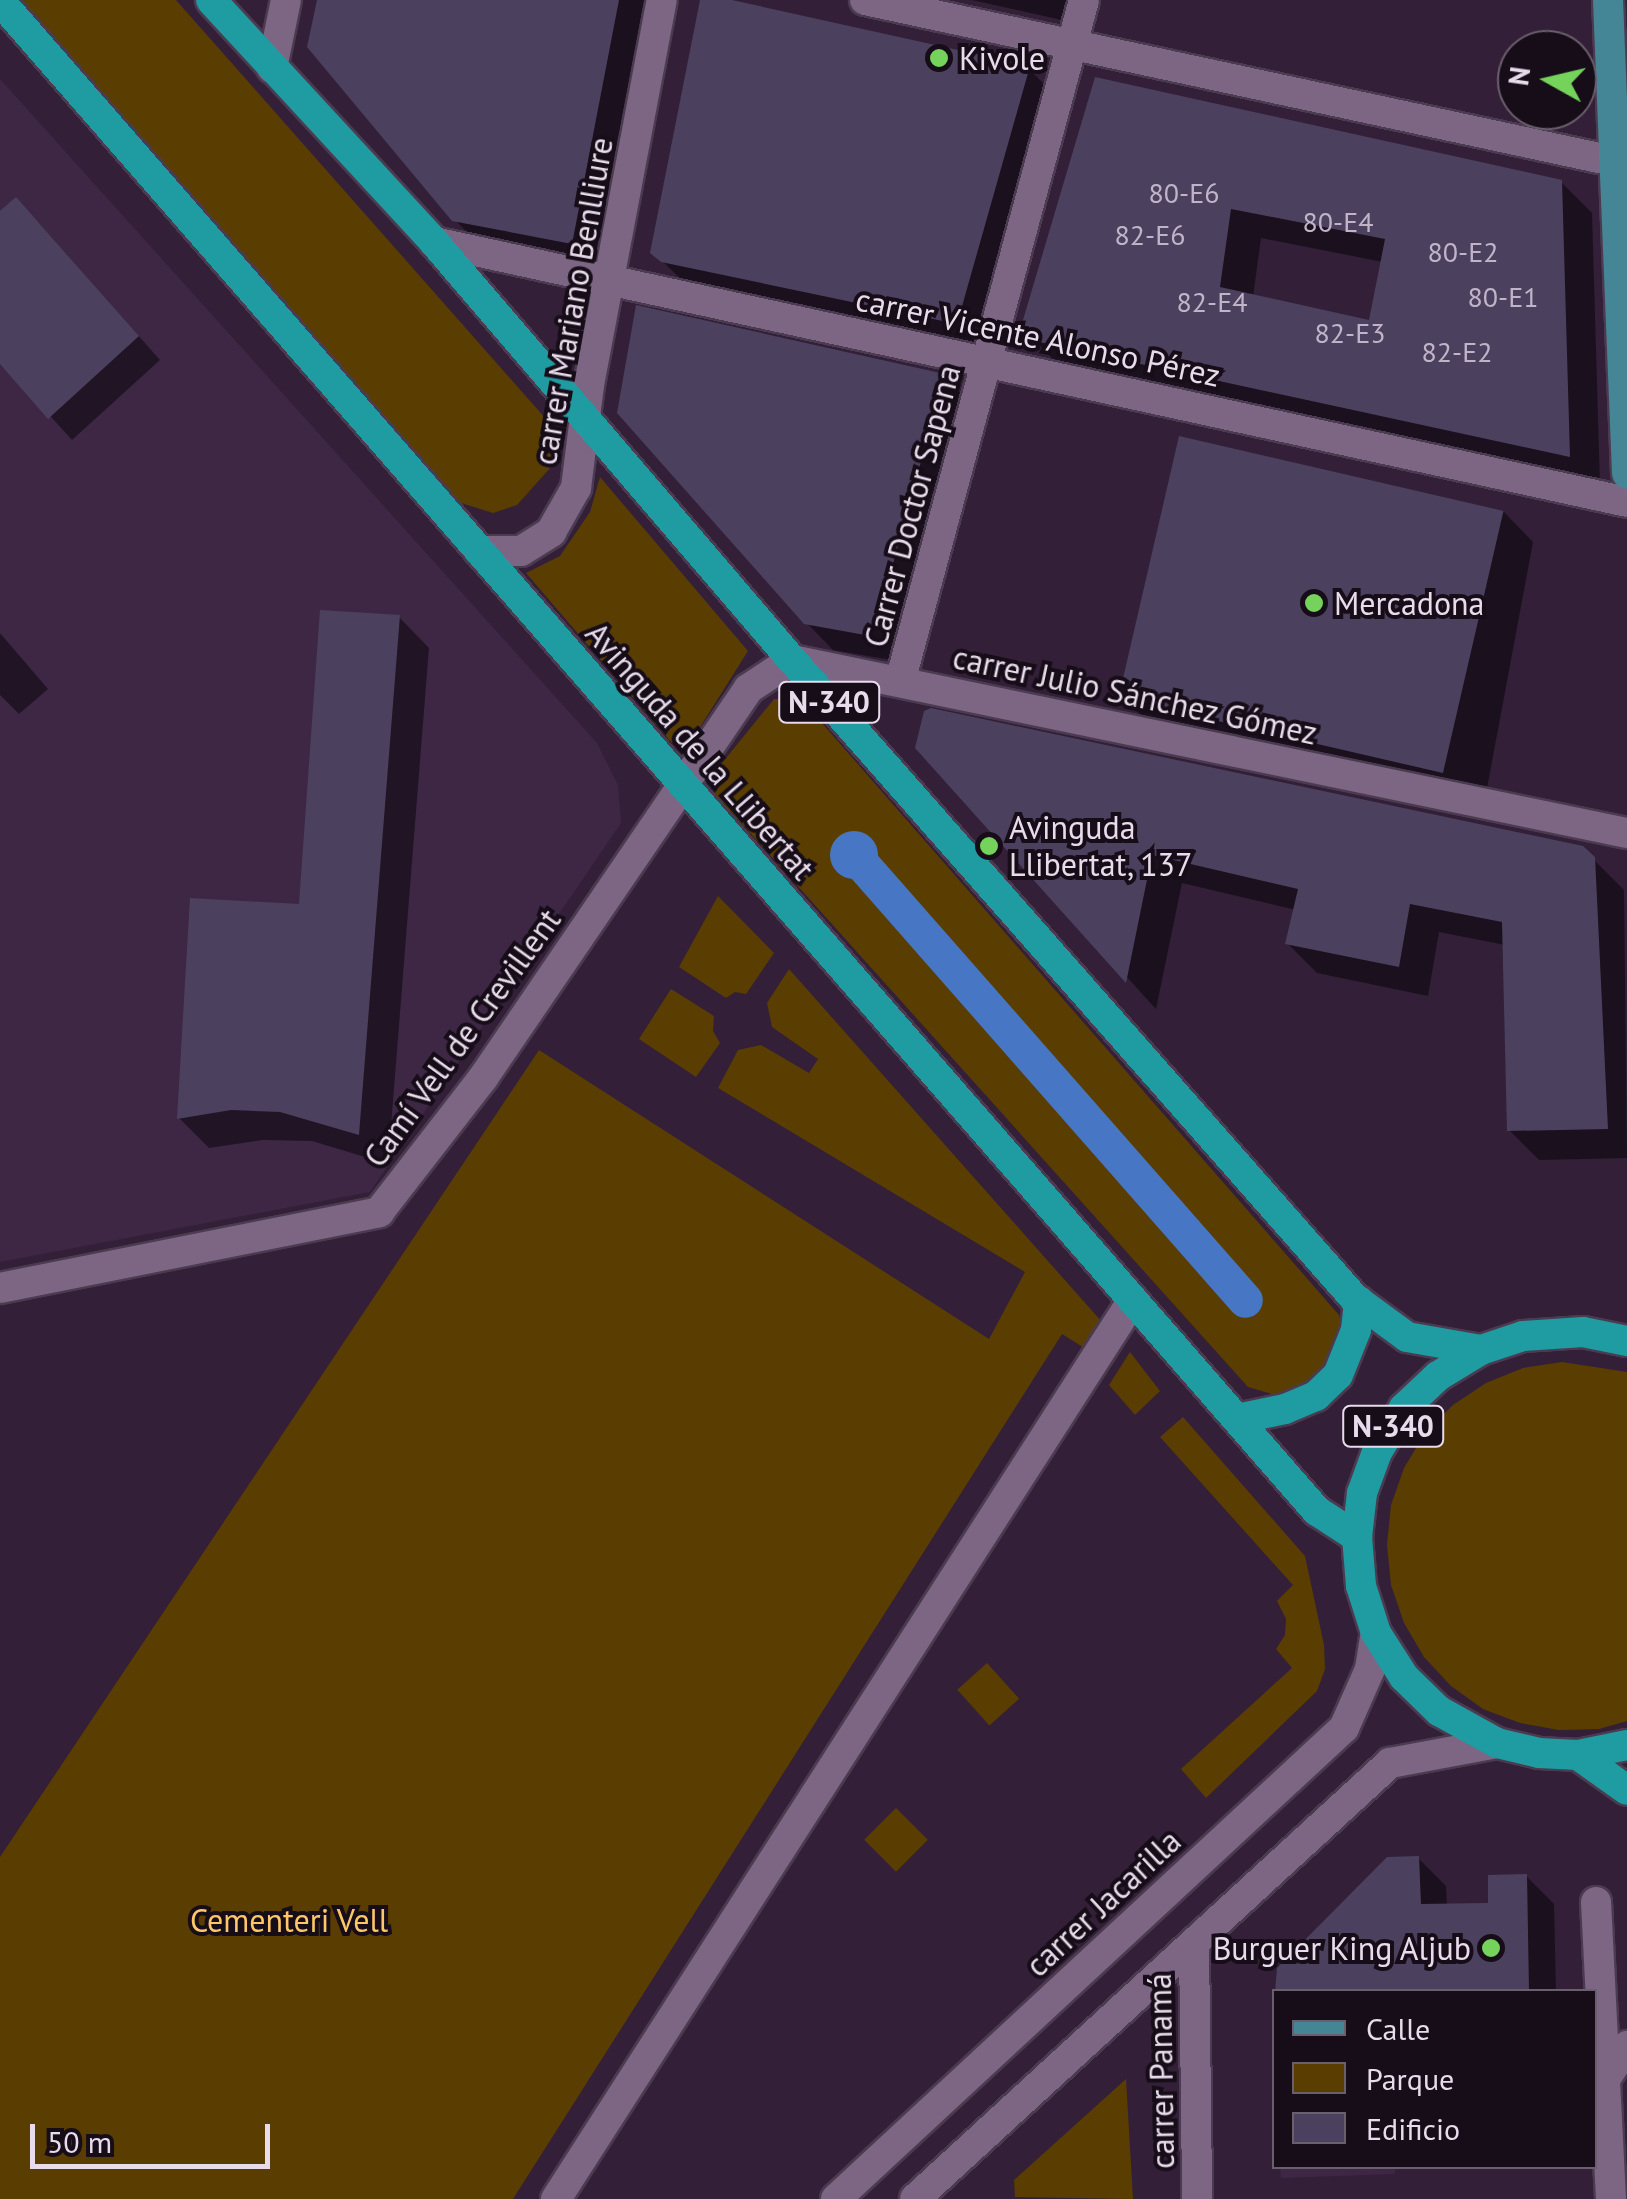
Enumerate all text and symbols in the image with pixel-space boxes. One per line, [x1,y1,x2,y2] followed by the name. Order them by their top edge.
[1497,30,1597,130] north arrow
[959,39,1045,77] place label: Kivole
[928,47,950,69] marker: Kivole
[1499,64,1538,88] text: N
[525,134,621,468] street label: carrer Mariano Benlliure
[1149,176,1219,210] house number: 80-E6
[1303,205,1373,239] house number: 80-E4
[1115,218,1185,252] house number: 82-E6
[1428,235,1498,269] house number: 80-E2
[851,279,1225,395] street label: carrer Vicente Alonso Pérez
[1468,280,1538,314] house number: 80-E1
[1177,285,1247,319] house number: 82-E4
[1315,316,1385,350] house number: 82-E3
[1422,335,1492,369] house number: 82-E2
[856,361,968,651] street label: Carrer Doctor Sapena
[1334,584,1484,622] place label: Mercadona
[1303,592,1325,614] marker: Mercadona
[578,614,822,888] street label: Avinguda de la Llibertat
[949,638,1321,752] street label: carrer Julio Sánchez Gómez
[776,677,882,727] road number: N-340
[1009,809,1195,884] place label: Avinguda Llibertat, 137
[978,835,1000,857] marker: Avinguda Llibertat, 137
[355,901,569,1175] street label: Camí Vell de Crevillent
[1340,1401,1446,1451] road number: N-340
[1018,1822,1188,1984] street label: carrer Jacarilla
[189,1901,389,1939] park label: Cementeri Vell
[1212,1929,1471,1967] place label: Burguer King Aljub
[1480,1937,1502,1959] marker: Burguer King Aljub
[1140,1973,1182,2169] street label: carrer Panamá
[1272,1989,1597,2169] legend
[1366,2009,1430,2048] text: Calle
[1366,2059,1454,2098] text: Parque
[35,2104,275,2166] scale bar
[1366,2109,1460,2148] text: Edificio
[47,2122,112,2161] text: 50 m

